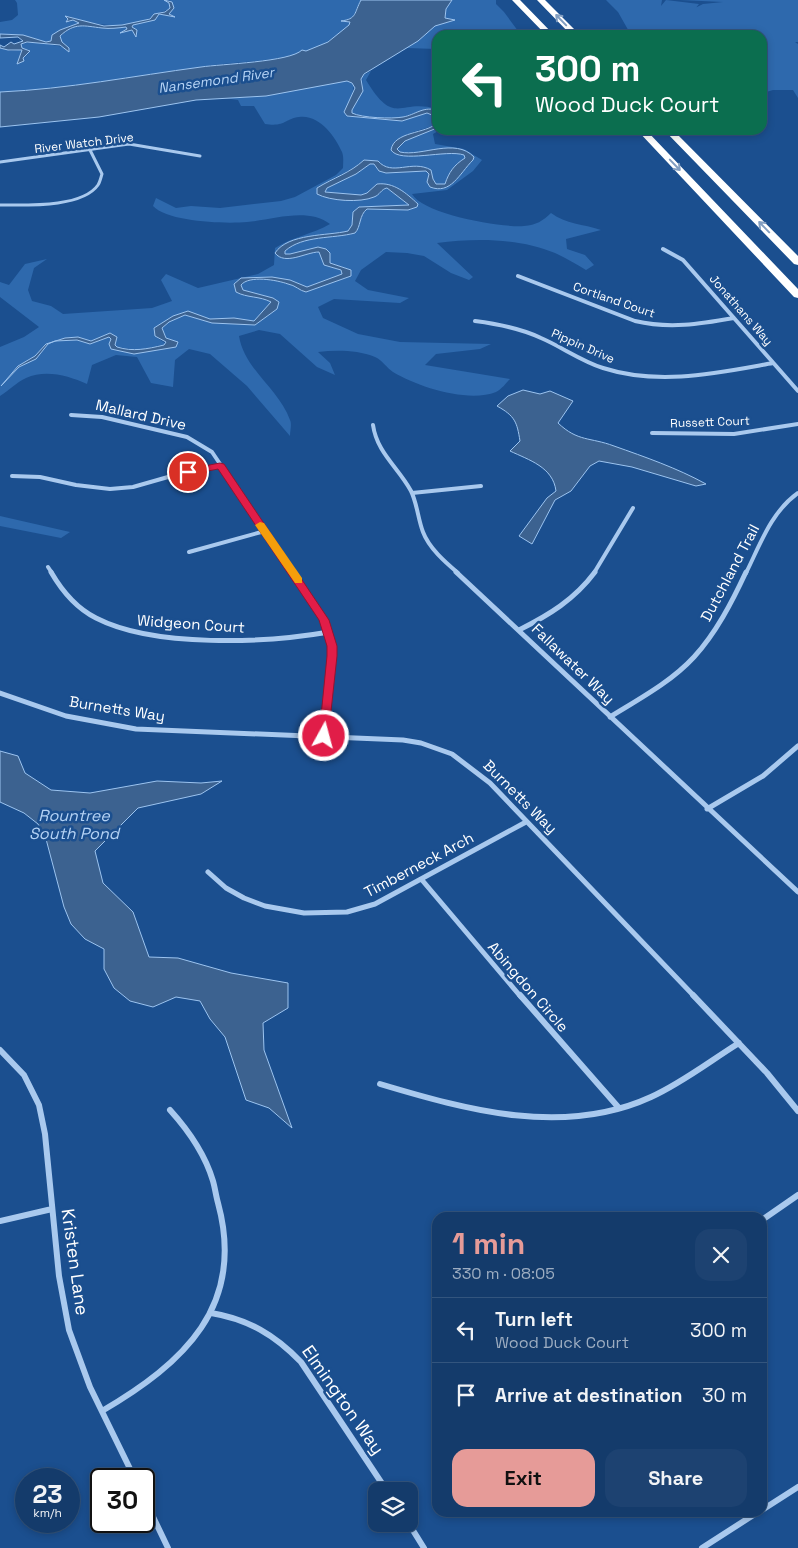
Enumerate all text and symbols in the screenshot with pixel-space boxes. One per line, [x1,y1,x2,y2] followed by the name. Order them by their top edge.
[555,14,567,26] one-way arrow
[535,47,640,91] text: 300 m
[452,50,517,115] icon: left
[157,63,277,97] water label: Nansemond River
[535,90,719,118] text: Wood Duck Court
[33,129,135,157] street label: River Watch Drive
[669,159,681,172] one-way arrow
[758,221,770,234] one-way arrow
[706,271,776,349] street label: Jonathans Way
[571,278,657,322] street label: Cortland Court
[549,325,617,367] street label: Pippin Drive
[94,395,188,434] street label: Mallard Drive
[670,413,750,431] street label: Russett Court
[167,451,209,493] pin
[174,458,202,486] icon: arrive
[696,521,763,625] street label: Dutchland Trail
[137,610,246,637] street label: Widgeon Court
[528,619,619,708] street label: Fallawater Way
[68,692,166,725] street label: Burnetts Way
[297,709,349,761] position arrow
[479,756,561,838] street label: Burnetts Way
[29,805,121,844] water label: Rountree South Pond
[361,828,477,901] street label: Timberneck Arch
[484,937,573,1036] street label: Abingdon Circle
[57,1207,94,1317] street label: Kristen Lane
[452,1224,525,1263] text: 1 min
[695,1229,747,1281] button: close
[452,1263,555,1284] text: 330 m · 08:05
[495,1307,573,1332] text: Turn left
[452,1316,480,1344] icon: left
[690,1318,747,1343] text: 300 m
[495,1332,629,1353] text: Wood Duck Court
[297,1341,390,1459] street label: Elmington Way
[452,1381,480,1409] icon: arrive
[495,1383,683,1408] text: Arrive at destination
[702,1383,747,1408] text: 30 m
[452,1449,595,1507] button: Exit
[605,1449,747,1507] button: Share
[90,1468,155,1533] speed limit sign: 30
[32,1478,63,1510] text: 23
[368,1482,418,1532] map controls
[368,1482,418,1532] button: layers
[33,1505,62,1521] text: km/h

